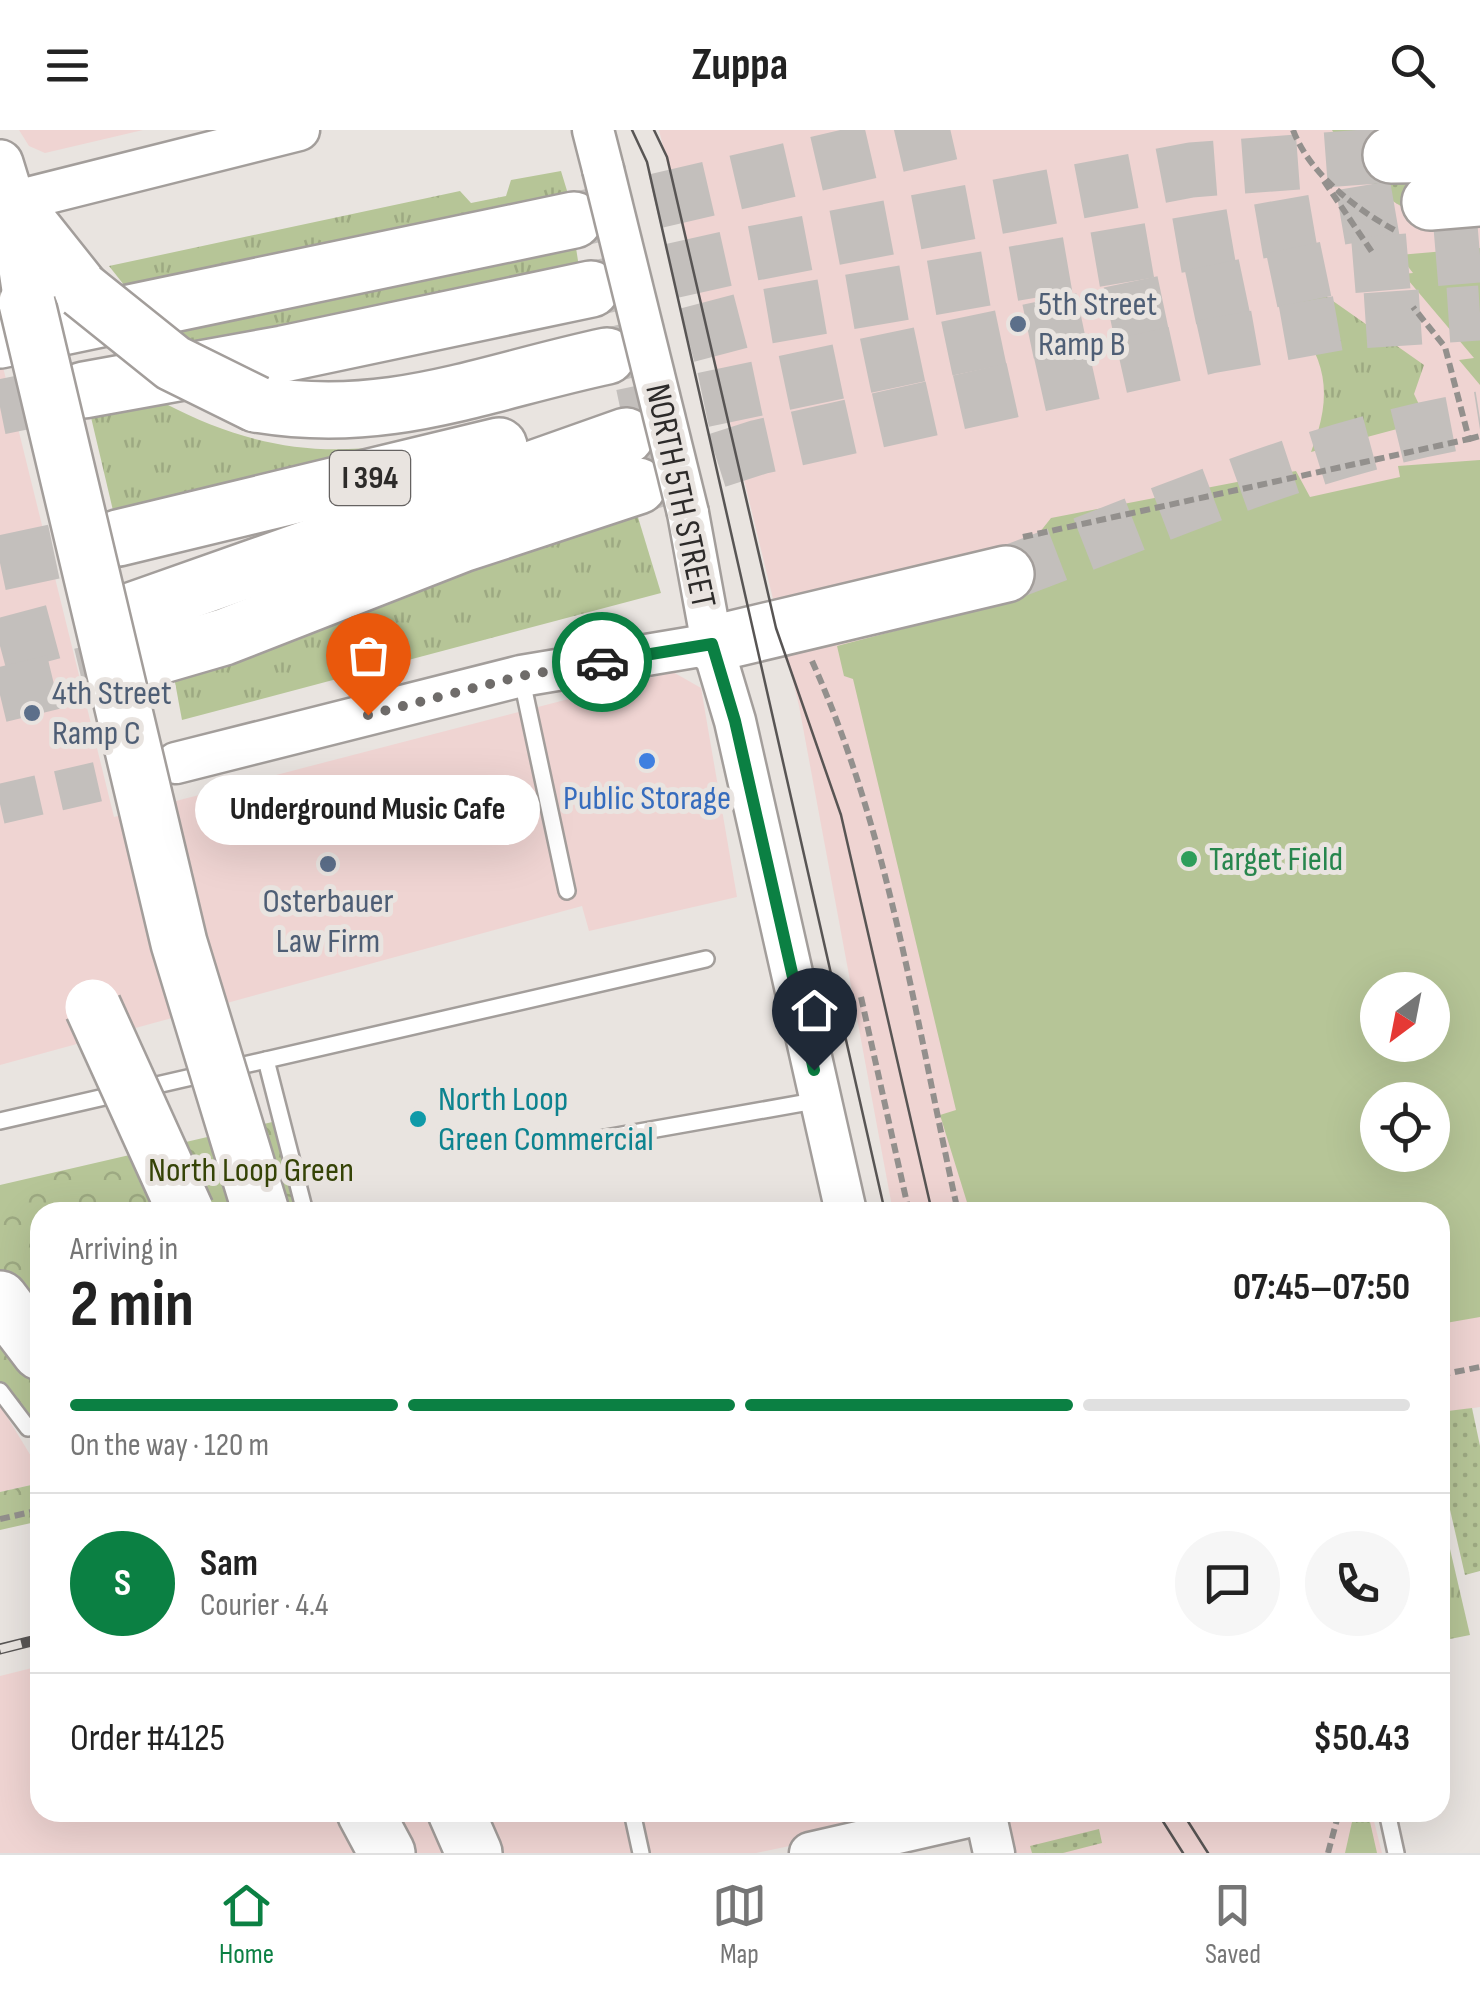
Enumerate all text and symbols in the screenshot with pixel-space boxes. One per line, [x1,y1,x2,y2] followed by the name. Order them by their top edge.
[40,38,95,93] icon: menu
[692,38,788,93] text: Zuppa
[1385,38,1440,93] icon: search
[1038,283,1157,366] place label: 5th Street Ramp B
[1007,313,1029,335] marker: 5th Street Ramp B
[635,380,725,612] street label: NORTH 5TH STREET
[330,451,410,505] road number: I 394
[552,612,652,712] courier
[326,613,411,716] pin
[341,628,396,683] icon: bag
[575,635,630,690] icon: car
[52,672,172,755] place label: 4th Street Ramp C
[21,702,43,724] marker: 4th Street Ramp C
[636,750,658,772] marker: Public Storage
[195,775,540,845] callout: Underground Music Cafe
[563,777,731,820] place label: Public Storage
[230,790,505,829] text: Underground Music Cafe
[1209,838,1343,881] place label: Target Field
[1178,848,1200,870] marker: Target Field
[317,853,339,875] marker: Osterbauer Law Firm
[262,880,394,963] place label: Osterbauer Law Firm
[772,968,857,1071] pin
[1360,972,1450,1062] north arrow
[1360,972,1450,1172] map controls
[787,983,842,1038] icon: home
[438,1078,654,1161] place label: North Loop Green Commercial
[1360,1082,1450,1172] button: locate
[407,1108,429,1130] marker: North Loop Green Commercial
[148,1149,354,1192] park label: North Loop Green
[70,1230,178,1269] text: Arriving in
[1233,1265,1410,1310] text: 07:45–07:50
[70,1267,194,1345] text: 2 min
[70,1426,269,1465] text: On the way · 120 m
[1175,1531,1280,1636] button: chat
[1305,1531,1410,1636] button: phone
[200,1541,258,1586] text: Sam
[114,1561,131,1606] text: S
[200,1586,328,1625] text: Courier · 4.4
[70,1716,225,1761] text: Order #4125
[1313,1716,1410,1761] text: $50.43
[219,1878,274,1971] tab: Home
[712,1878,767,1971] tab: Map
[1205,1878,1261,1971] tab: Saved

